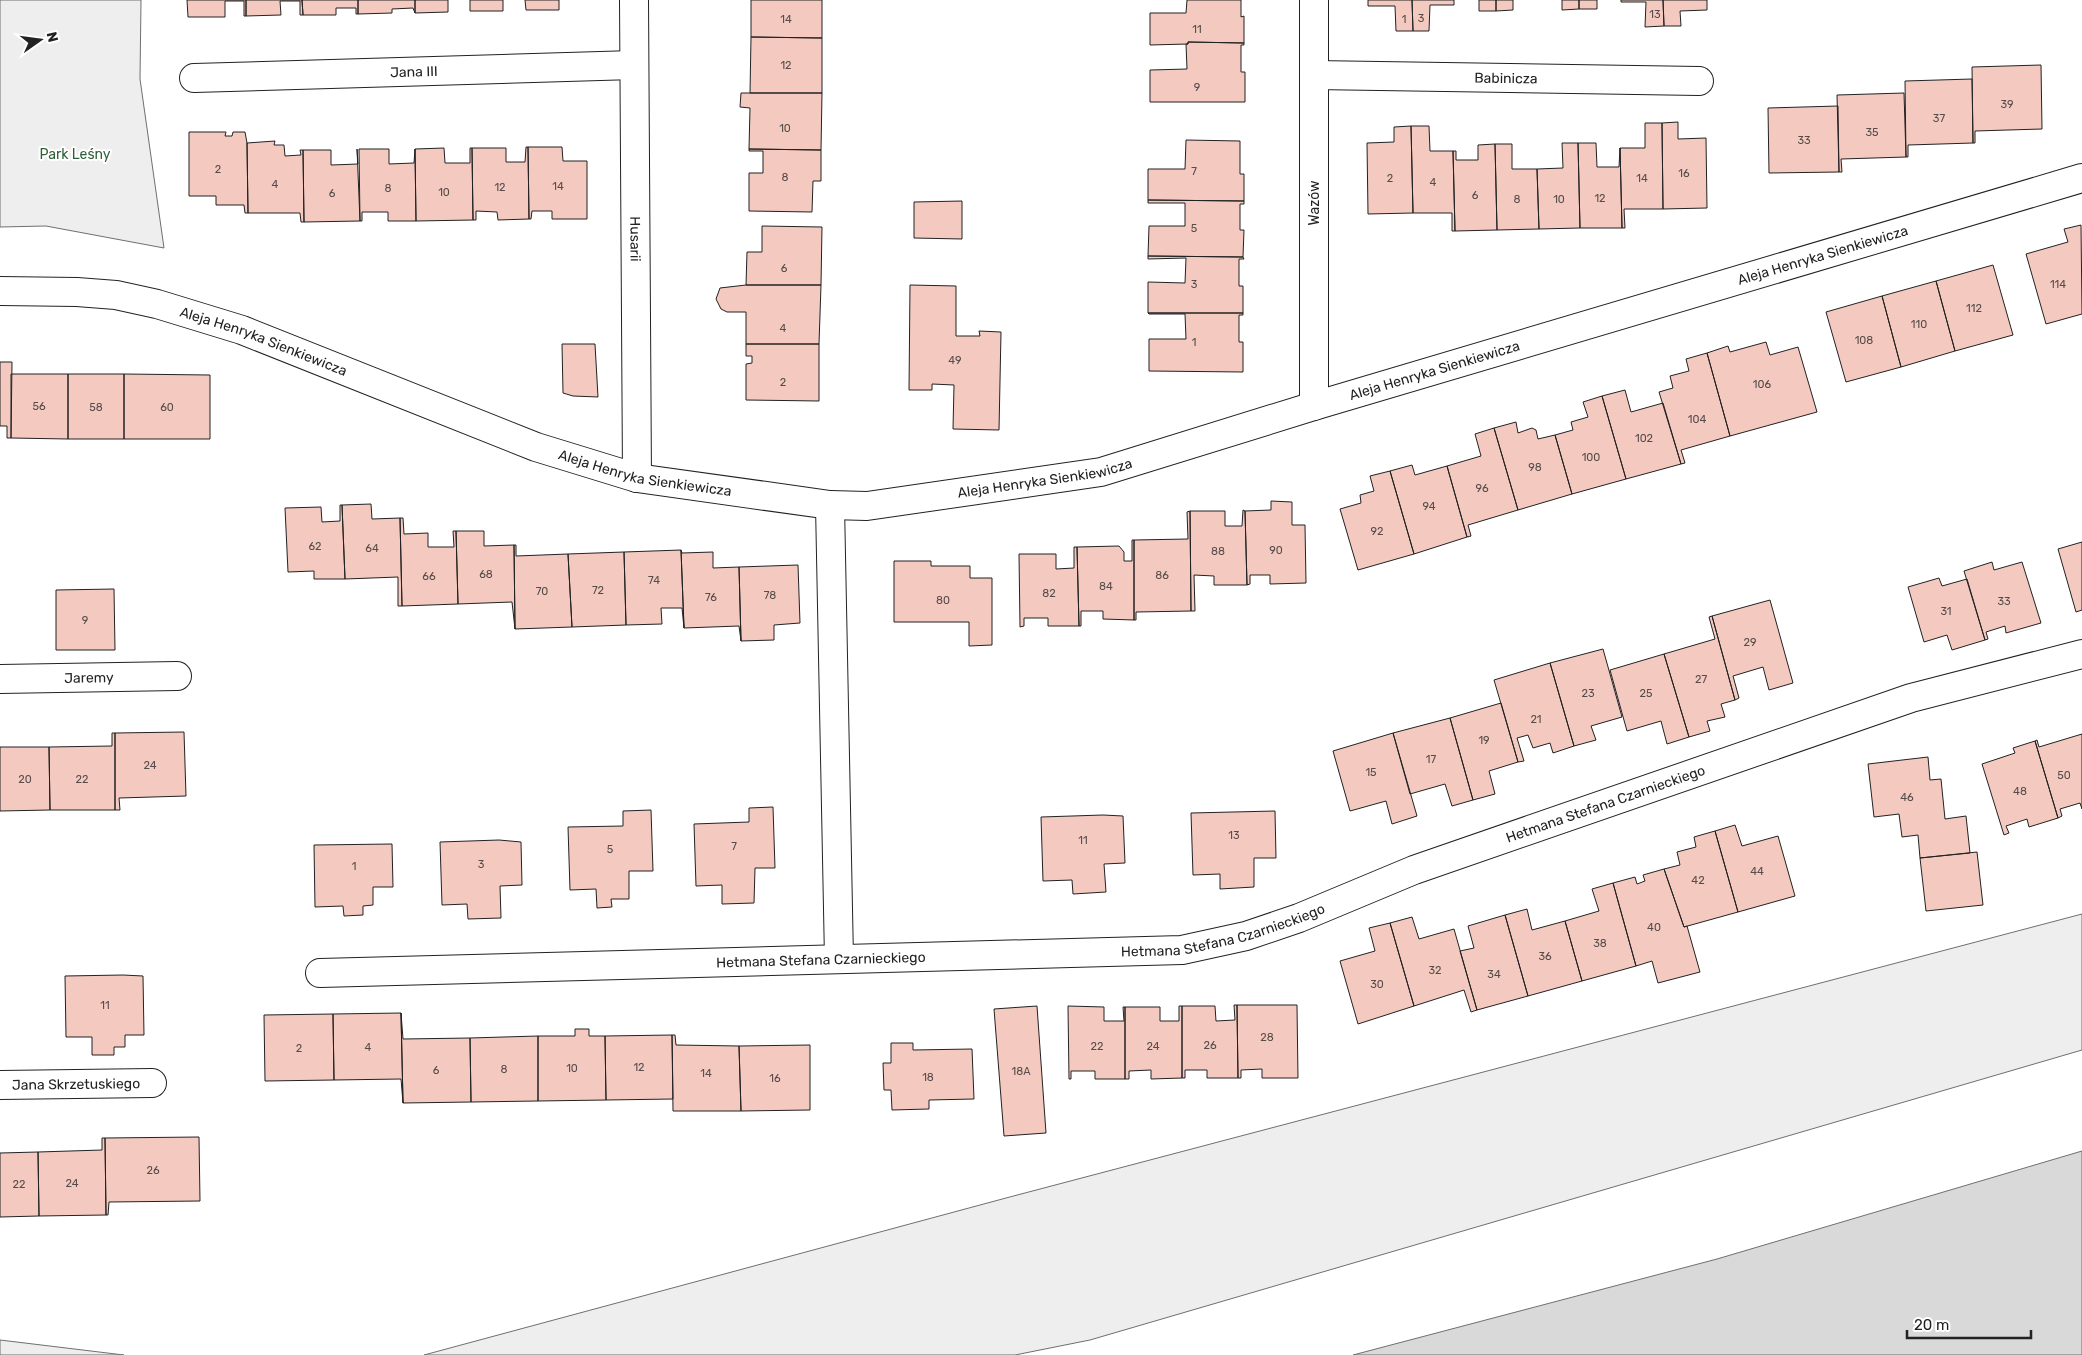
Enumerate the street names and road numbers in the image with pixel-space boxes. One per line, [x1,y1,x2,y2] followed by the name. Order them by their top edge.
[390,63,438,81] street label: Jana III
[1474,69,1538,87] street label: Babinicza
[1306,181,1323,225] street label: Wazów
[626,216,644,262] street label: Husarii
[1736,222,1910,289] street label: Aleja Henryka Sienkiewicza
[178,303,349,380] street label: Aleja Henryka Sienkiewicza
[1347,337,1522,404] street label: Aleja Henryka Sienkiewicza
[556,446,733,500] street label: Aleja Henryka Sienkiewicza
[956,455,1134,502] street label: Aleja Henryka Sienkiewicza
[64,669,114,687] street label: Jaremy
[1504,762,1707,847] street label: Hetmana Stefana Czarnieckiego
[1121,900,1327,961] street label: Hetmana Stefana Czarnieckiego
[716,949,926,971] street label: Hetmana Stefana Czarnieckiego
[12,1075,140,1094] street label: Jana Skrzetuskiego

